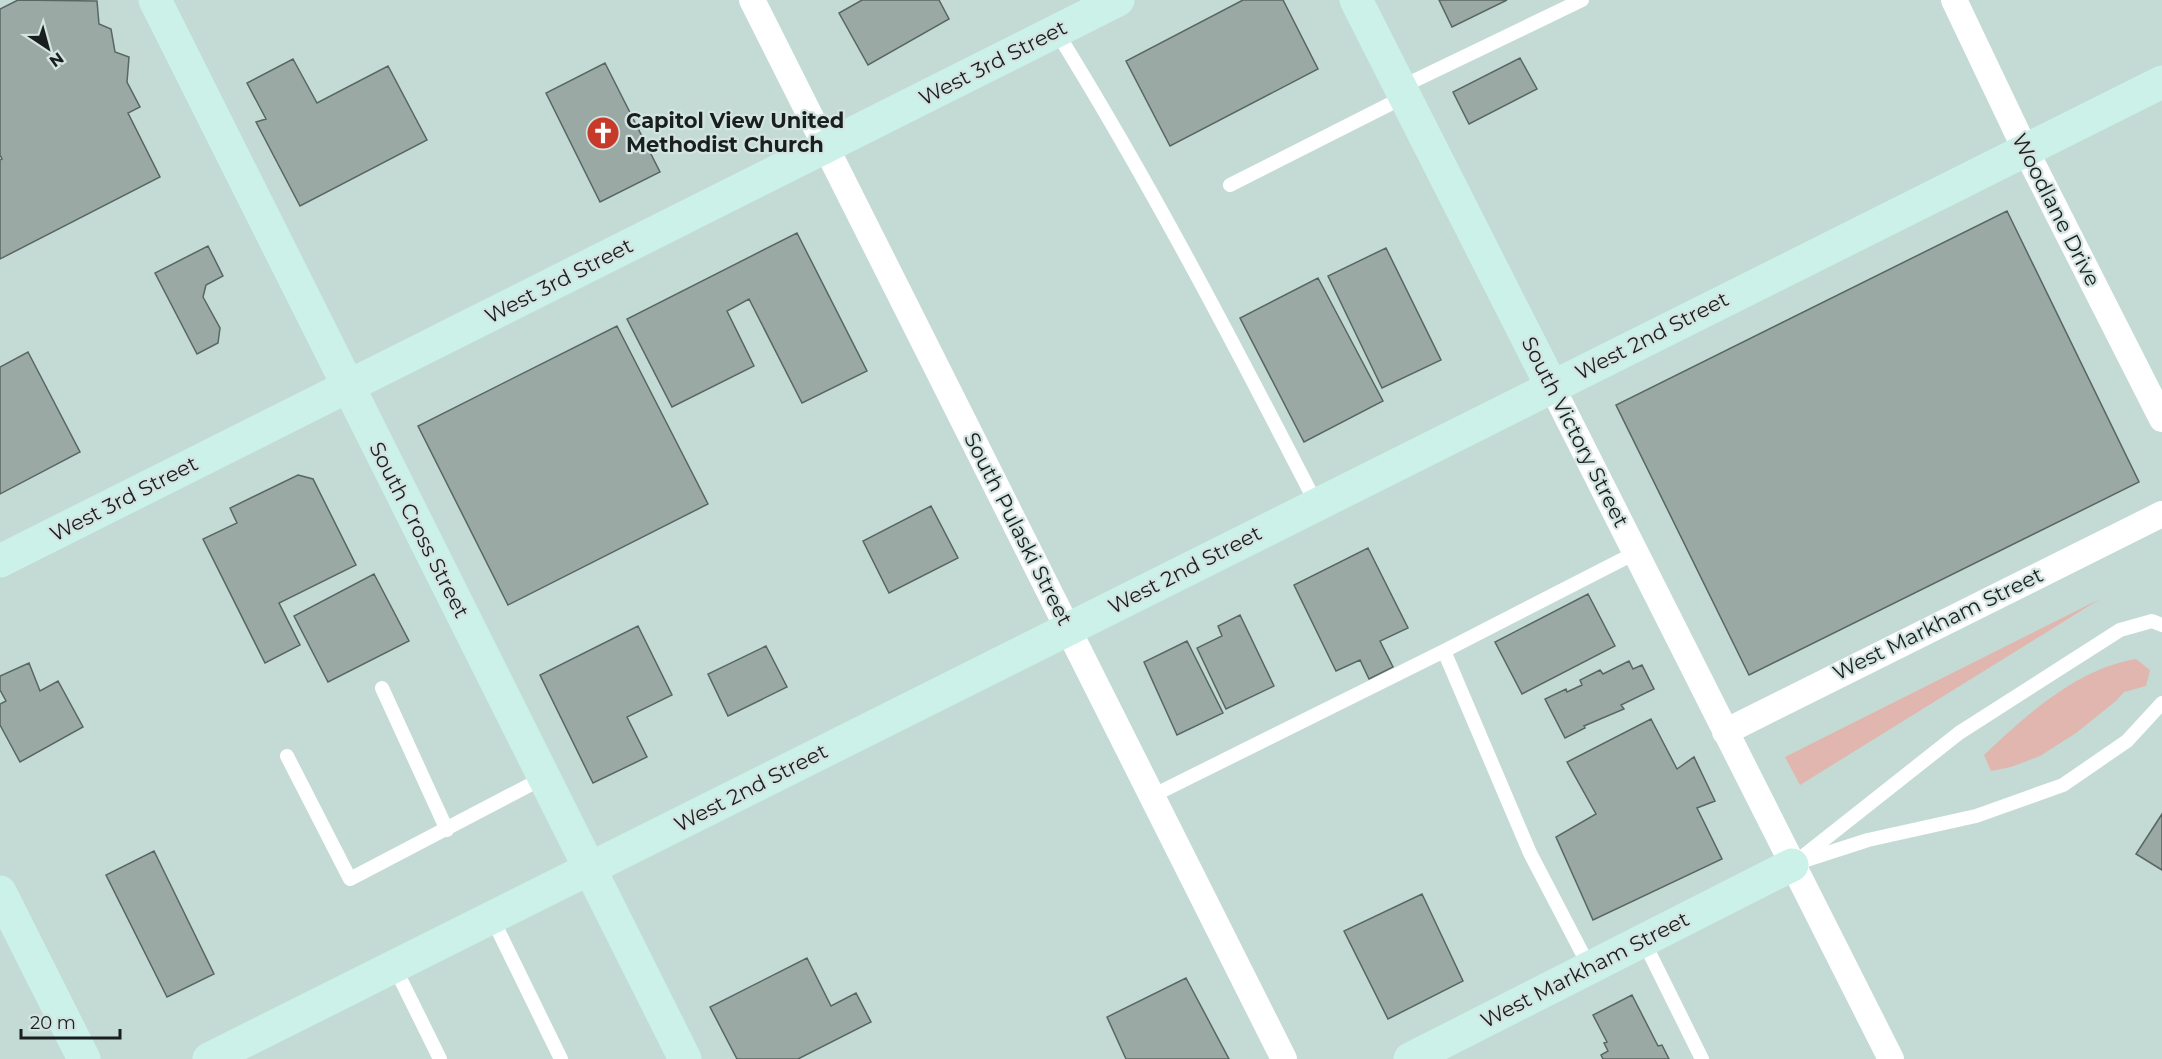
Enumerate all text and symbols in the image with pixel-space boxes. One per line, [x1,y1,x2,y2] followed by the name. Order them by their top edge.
[915,15,1071,111] street label: West 3rd Street
[18,18,78,78] north arrow
[46,48,67,71] text: N
[626,108,844,157] place label: Capitol View United Methodist Church
[585,115,621,151] church icon: Capitol View United Methodist Church
[2007,129,2106,290] street label: Woodlane Drive
[481,233,637,329] street label: West 3rd Street
[1571,286,1733,385] street label: West 2nd Street
[1517,332,1634,531] street label: South Victory Street
[959,428,1078,629] street label: South Pulaski Street
[364,438,475,622] street label: South Cross Street
[46,451,202,547] street label: West 3rd Street
[1104,520,1266,619] street label: West 2nd Street
[1829,562,2047,685] street label: West Markham Street
[670,738,832,837] street label: West 2nd Street
[1477,906,1693,1033] street label: West Markham Street
[21,1002,120,1040] scale bar
[30,1012,76,1034] text: 20 m

